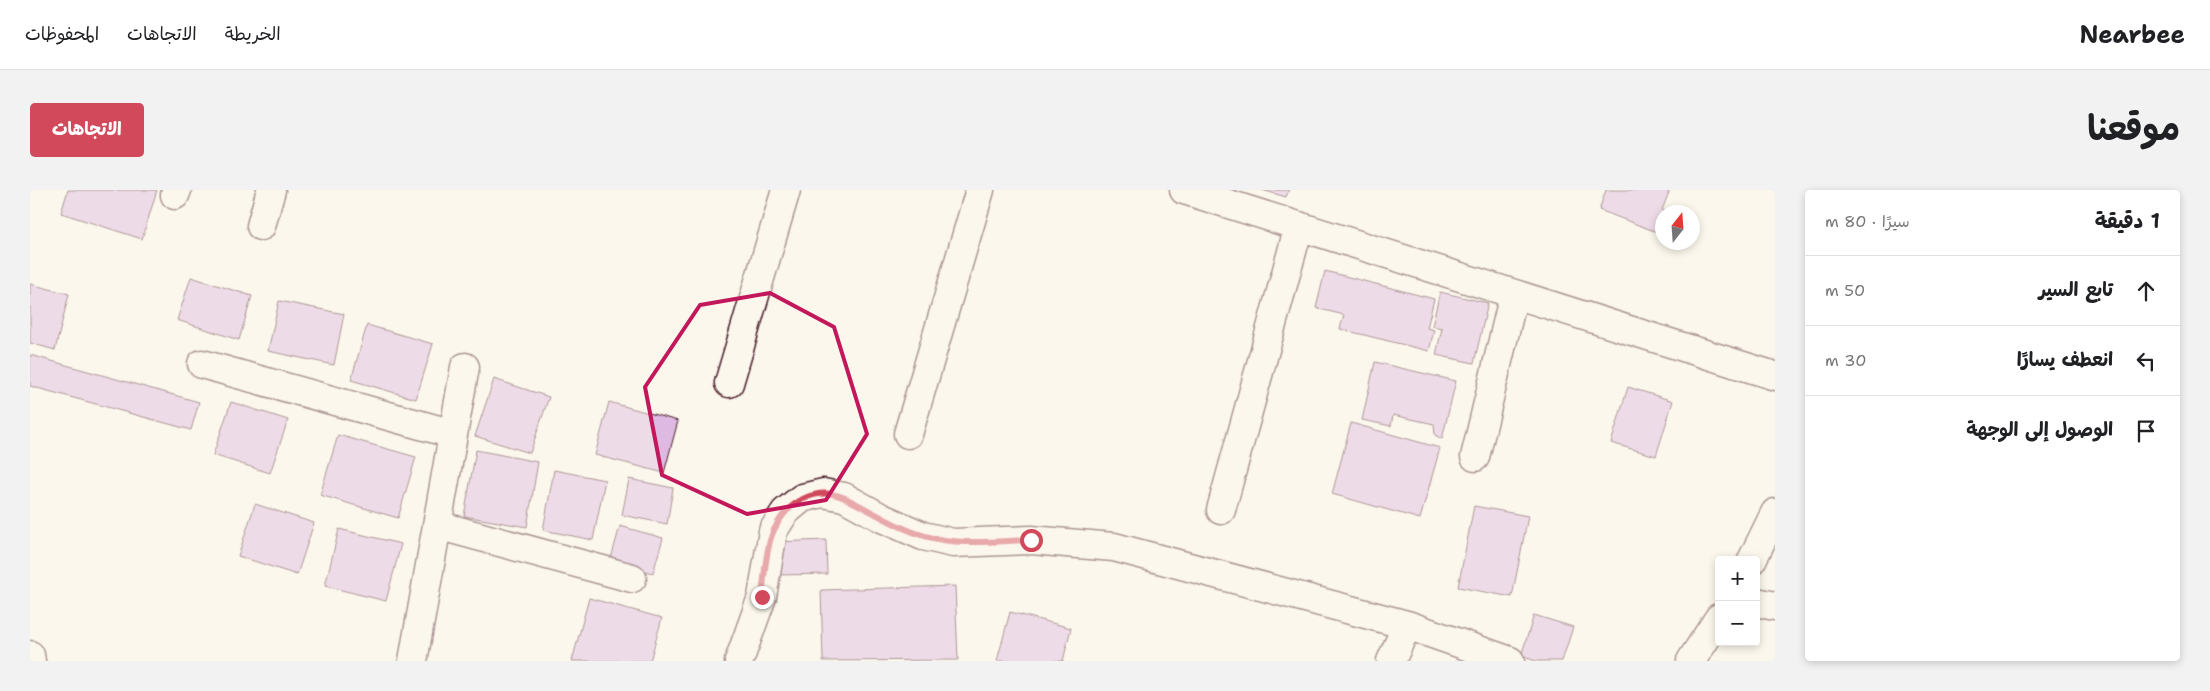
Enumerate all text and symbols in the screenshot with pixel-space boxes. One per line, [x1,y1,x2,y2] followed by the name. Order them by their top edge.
[2079,19,2185,51] text: Nearbee
[25,22,99,46] text: المحفوظات
[127,22,197,46] text: الاتجاهات
[225,22,281,46] text: الخريطة
[30,103,144,157] button: الاتجاهات
[2087,104,2180,151] text: موقعنا
[1655,205,1700,250] north arrow
[2095,207,2160,235] text: 1 دقيقة
[1825,211,1910,232] text: سيرًا · 80 m
[2039,277,2113,302] text: تابع السير
[2132,277,2160,305] icon: ahead
[1825,280,1865,301] text: 50 m
[2017,347,2113,372] text: انعطف يسارًا
[2132,347,2160,375] icon: left
[1825,350,1866,371] text: 30 m
[1966,417,2113,442] text: الوصول إلى الوجهة
[2132,417,2160,445] icon: arrive
[1020,529,1043,552] route start
[1715,556,1760,646] map controls
[1715,556,1760,601] button: +
[751,586,774,609] route end
[1715,601,1760,646] button: −

